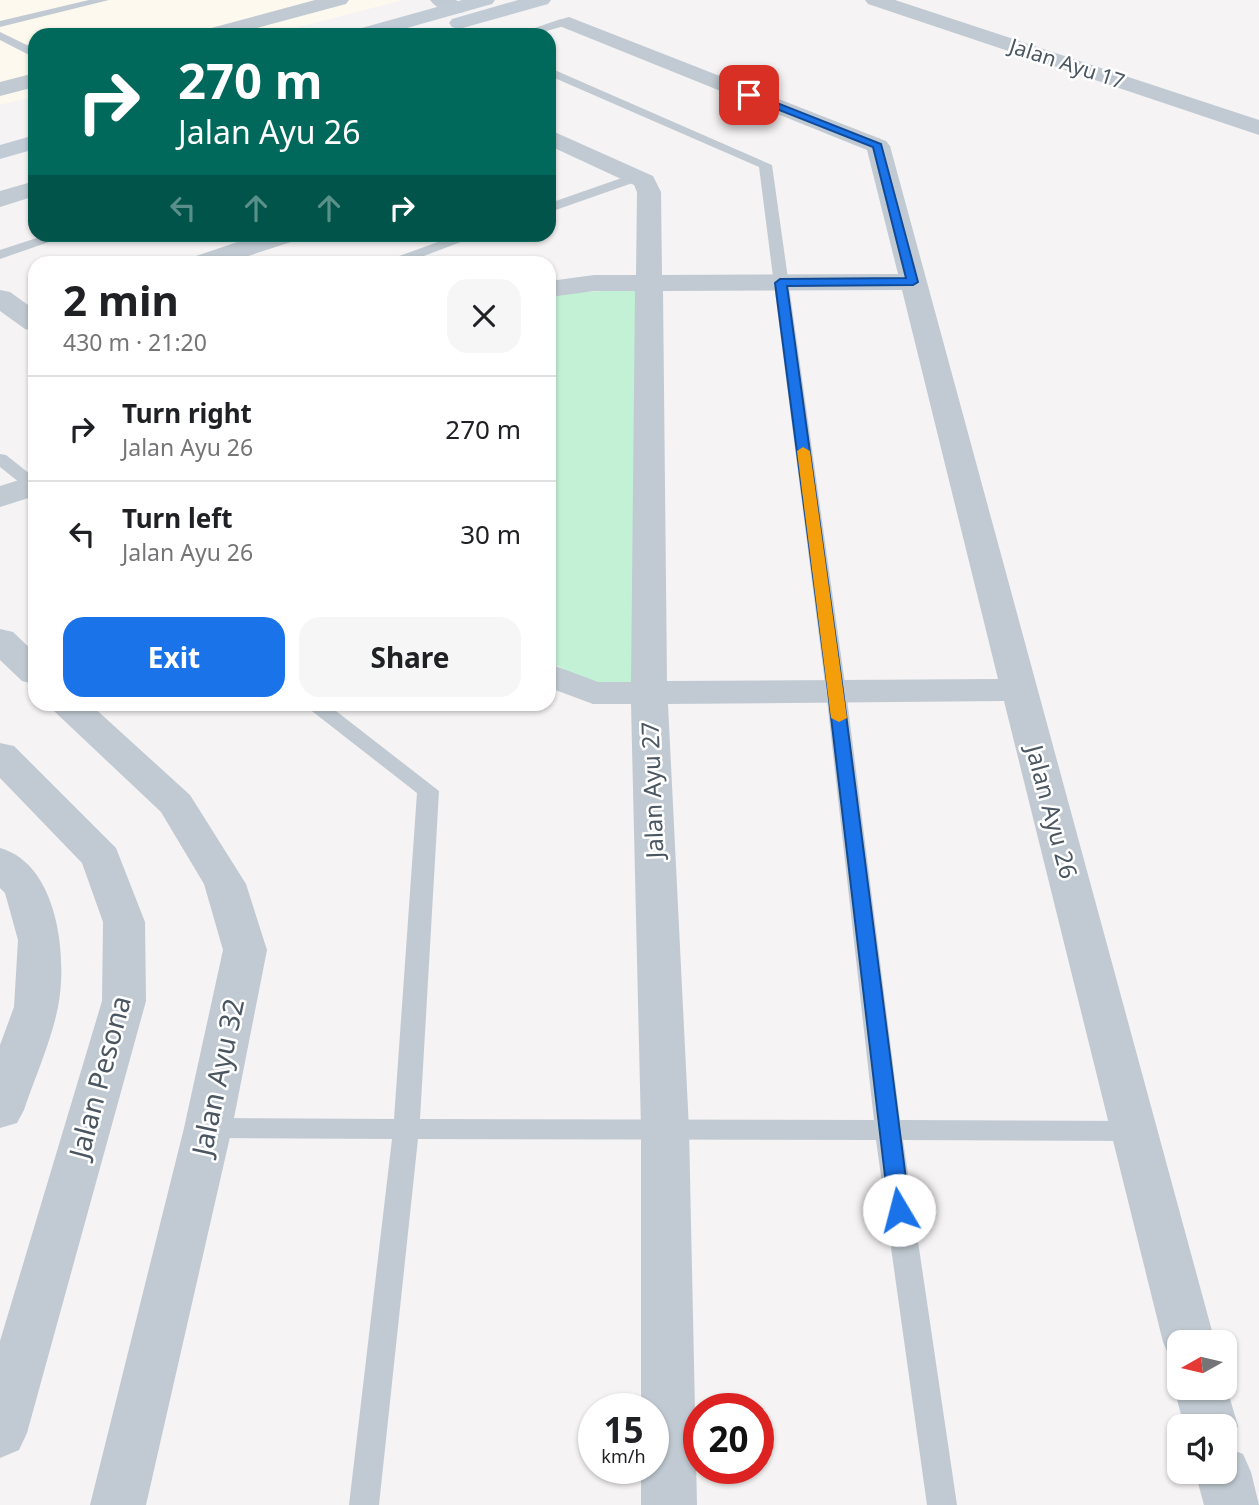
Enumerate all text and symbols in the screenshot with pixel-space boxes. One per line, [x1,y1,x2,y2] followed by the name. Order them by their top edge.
[1004,31,1129,95] street label: Jalan Ayu 17
[178,47,323,113] text: 270 m
[63,56,154,147] icon: right
[719,65,779,125] pin
[730,76,768,114] icon: arrive
[178,110,360,153] text: Jalan Ayu 26
[164,189,202,227] icon: left
[237,189,275,227] icon: ahead
[310,189,348,227] icon: ahead
[383,189,421,227] icon: right
[63,271,179,328] text: 2 min
[447,279,521,353] button: close
[63,326,207,358] text: 430 m · 21:20
[122,395,252,431] text: Turn right
[63,410,101,448] icon: right
[445,411,521,447] text: 270 m
[122,431,253,463] text: Jalan Ayu 26
[122,500,233,536] text: Turn left
[63,515,101,553] icon: left
[460,516,521,552] text: 30 m
[122,536,253,568] text: Jalan Ayu 26
[63,617,285,697] button: Exit
[299,617,521,697] button: Share
[633,721,670,861] street label: Jalan Ayu 27
[1018,739,1086,882] street label: Jalan Ayu 26
[58,991,139,1165] street label: Jalan Pesona
[181,995,252,1162] street label: Jalan Ayu 32
[862,1173,936,1247] position arrow
[1167,1330,1237,1400] north arrow
[1167,1330,1237,1484] map controls
[683,1393,774,1484] speed limit sign: 20
[603,1406,644,1453] text: 15
[1167,1414,1237,1484] button: sound
[601,1444,646,1468] text: km/h

